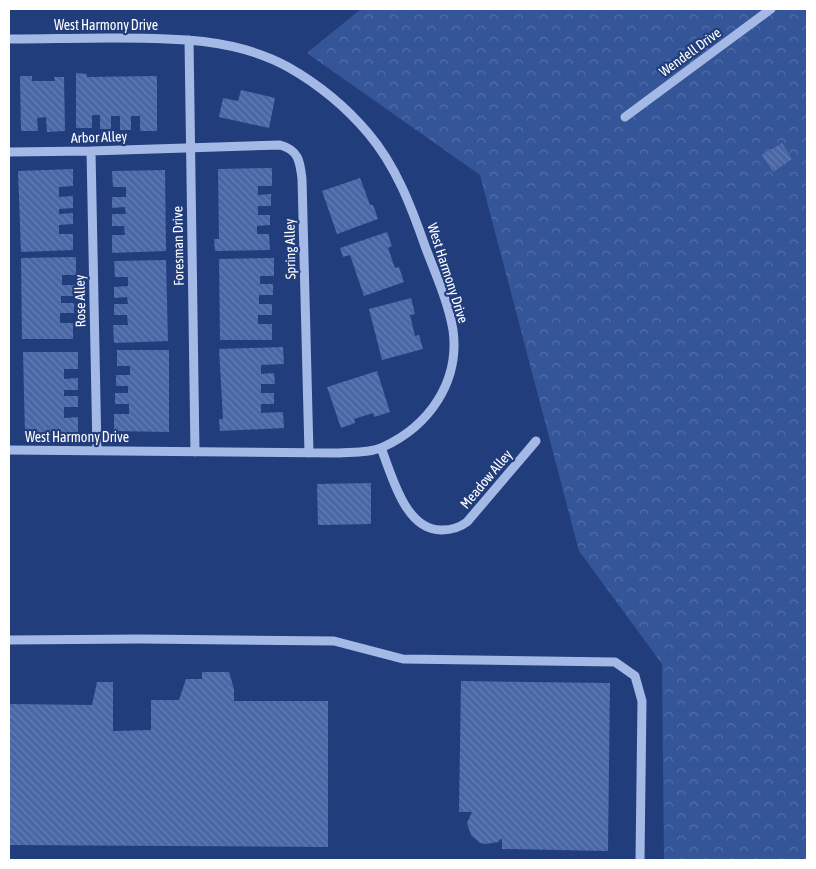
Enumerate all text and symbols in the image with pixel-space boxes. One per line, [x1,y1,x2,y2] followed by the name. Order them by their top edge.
[54,17,158,33] street label: West Harmony Drive
[656,24,724,80] street label: Wendell Drive
[71,128,128,146] street label: Arbor Alley
[169,206,187,286] street label: Foresman Drive
[281,218,299,279] street label: Spring Alley
[424,221,472,325] street label: West Harmony Drive
[72,274,88,328] street label: Rose Alley
[25,429,129,445] street label: West Harmony Drive
[457,446,515,512] street label: Meadow Alley

